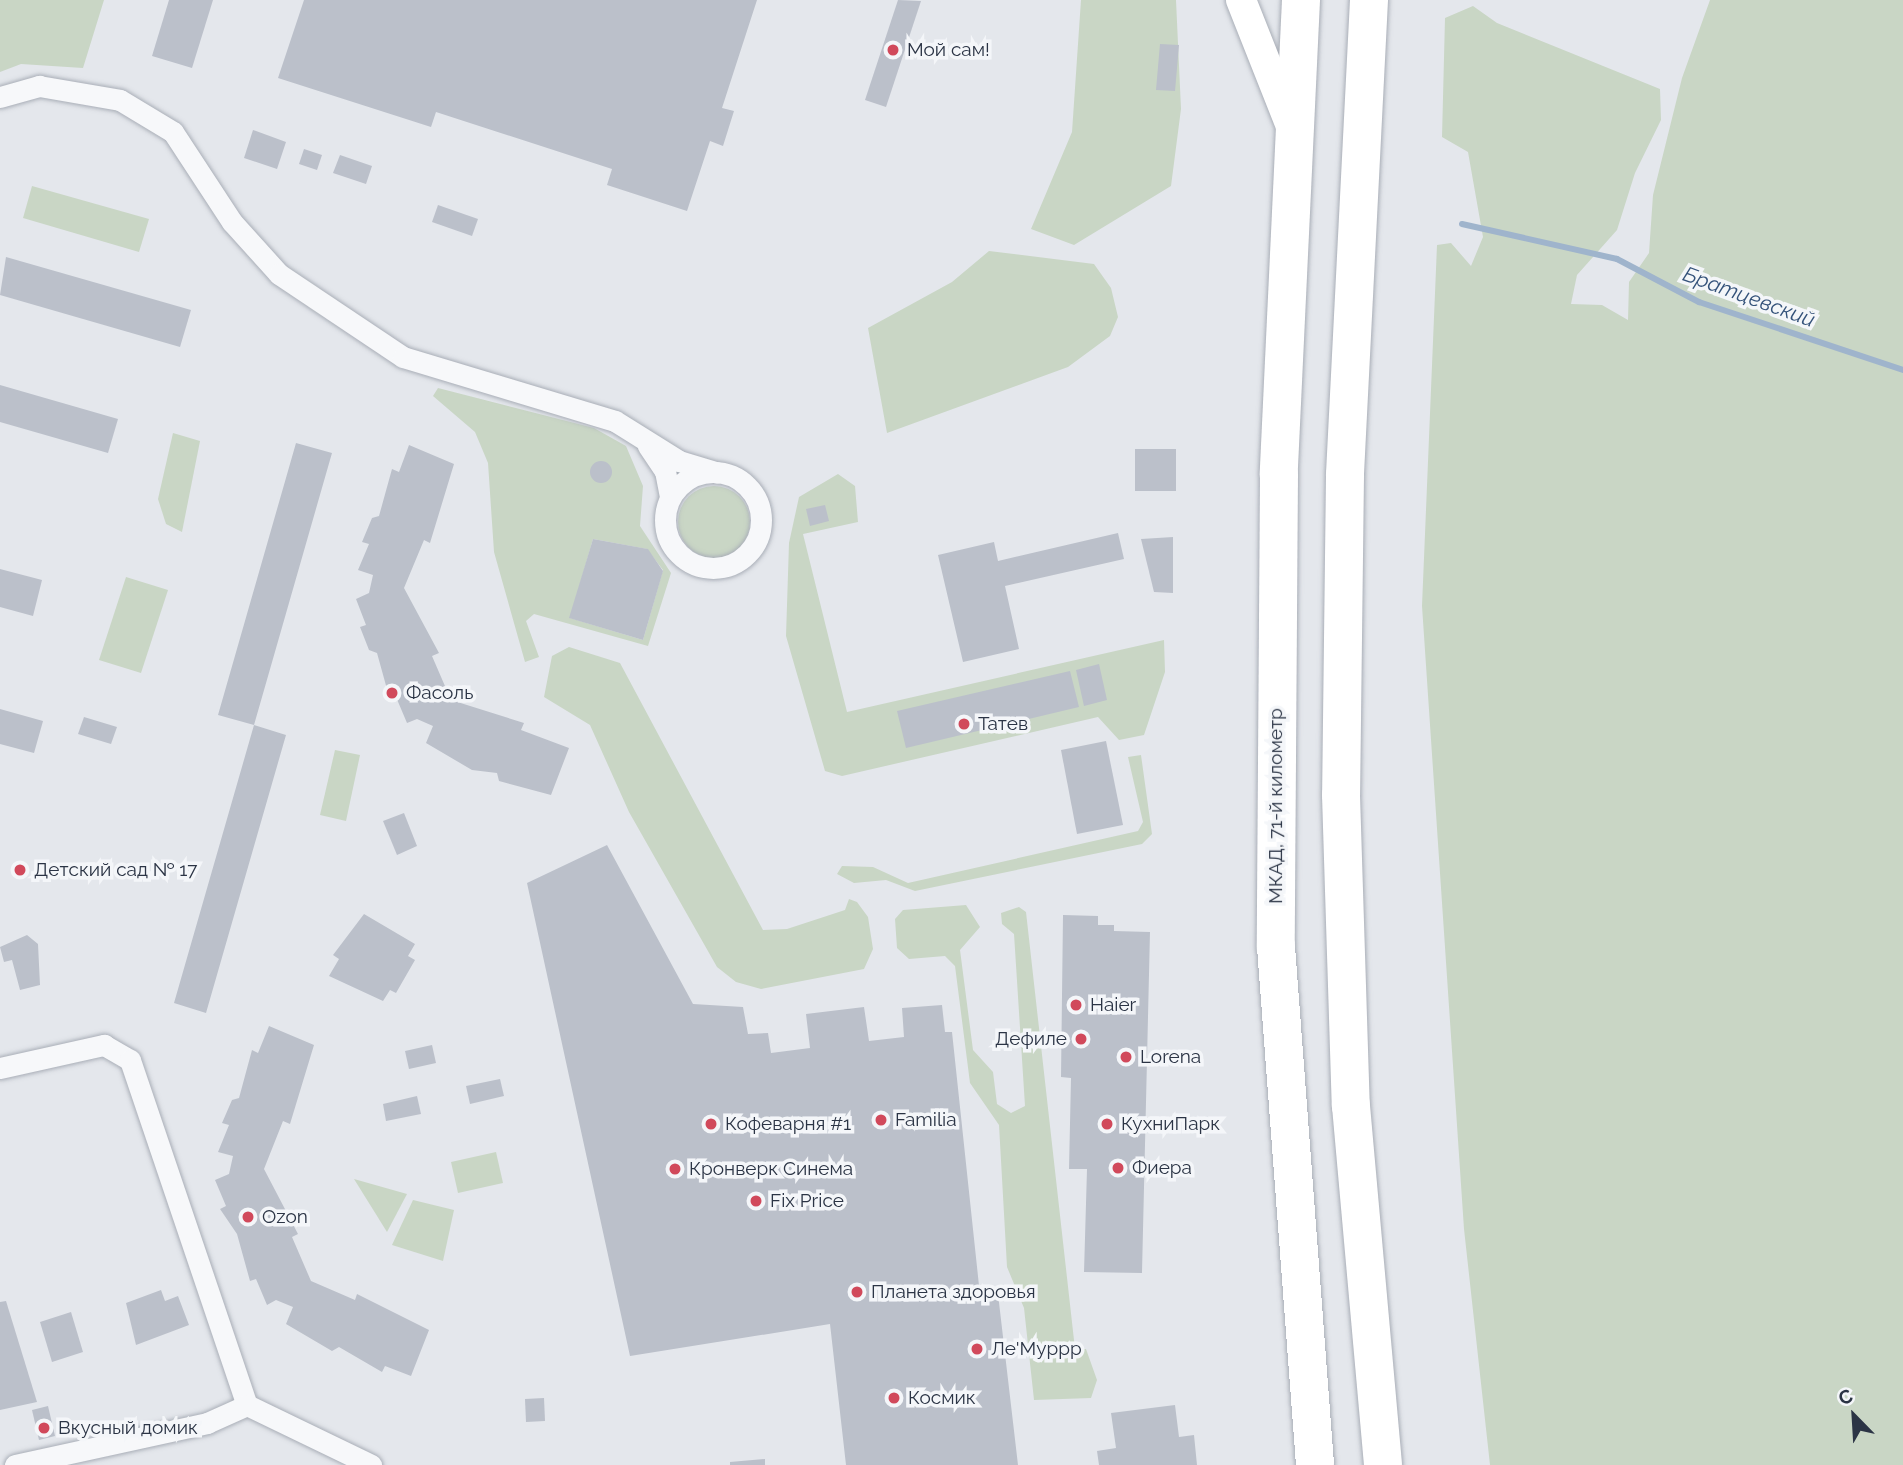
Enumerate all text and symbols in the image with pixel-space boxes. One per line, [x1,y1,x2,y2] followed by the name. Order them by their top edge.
[907,39,990,61] place label: Мой сам!
[885,42,901,58] marker: Мой сам!
[1680,261,1818,333] water label: Братцевский
[406,682,473,704] place label: Фасоль
[384,685,400,701] marker: Фасоль
[1265,708,1287,904] street label: МКАД, 71-й километр
[978,713,1028,735] place label: Татев
[956,716,972,732] marker: Татев
[34,859,198,881] place label: Детский сад № 17
[12,862,28,878] marker: Детский сад № 17
[1090,994,1136,1016] place label: Haier
[1068,997,1084,1013] marker: Haier
[995,1028,1067,1050] place label: Дефиле
[1073,1031,1089,1047] marker: Дефиле
[1140,1046,1201,1068] place label: Lorena
[1118,1049,1134,1065] marker: Lorena
[895,1109,957,1131] place label: Familia
[873,1112,889,1128] marker: Familia
[725,1113,851,1135] place label: Кофеварня #1
[1121,1113,1220,1135] place label: КухниПарк
[703,1116,719,1132] marker: Кофеварня #1
[1099,1116,1115,1132] marker: КухниПарк
[1132,1157,1192,1179] place label: Фиера
[689,1158,853,1180] place label: Кронверк Синема
[1110,1160,1126,1176] marker: Фиера
[667,1161,683,1177] marker: Кронверк Синема
[770,1190,844,1212] place label: Fix Price
[748,1193,764,1209] marker: Fix Price
[262,1206,308,1228] place label: Ozon
[240,1209,256,1225] marker: Ozon
[871,1281,1036,1303] place label: Планета здоровья
[849,1284,865,1300] marker: Планета здоровья
[991,1338,1082,1360] place label: Ле'Муррр
[969,1341,985,1357] marker: Ле'Муррр
[1819,1381,1889,1451] north arrow
[1835,1384,1856,1410] text: С
[908,1387,976,1409] place label: Космик
[886,1390,902,1406] marker: Космик
[58,1417,198,1439] place label: Вкусный домик
[36,1420,52,1436] marker: Вкусный домик

